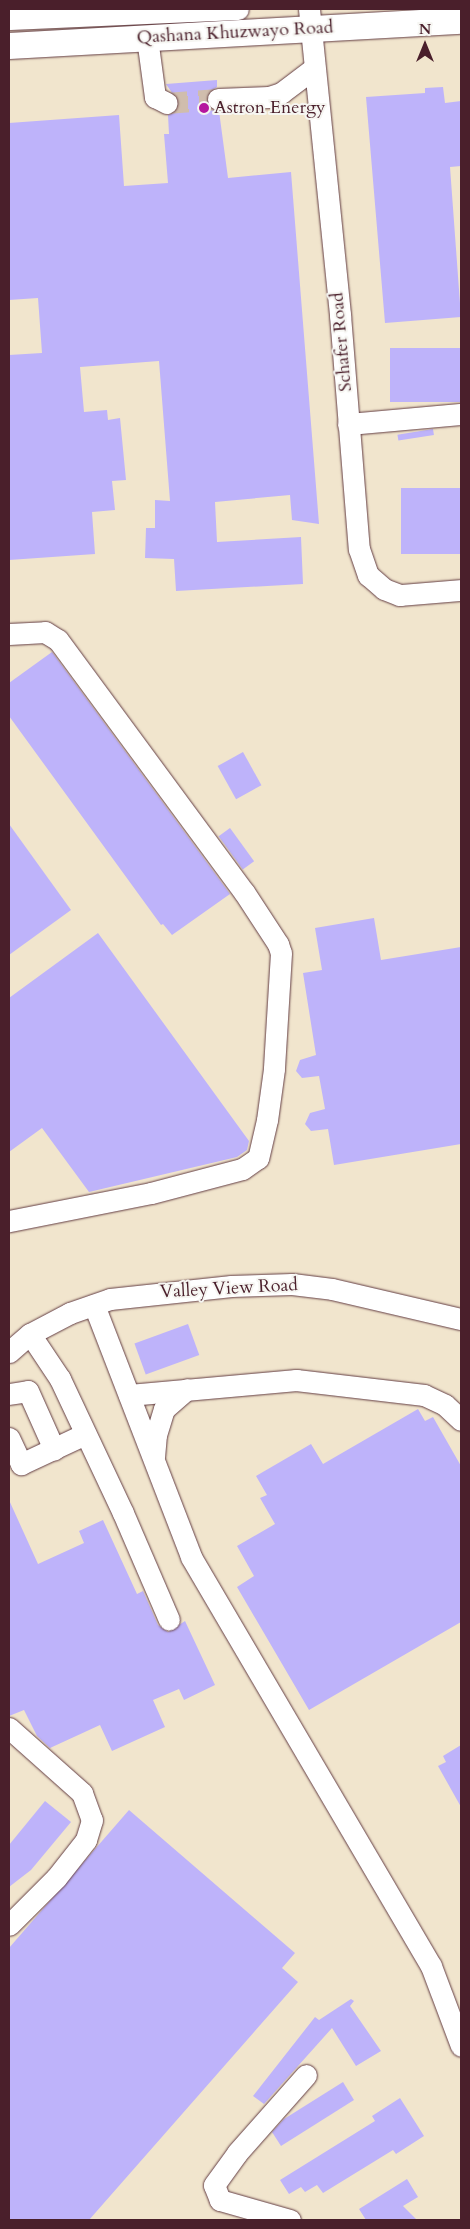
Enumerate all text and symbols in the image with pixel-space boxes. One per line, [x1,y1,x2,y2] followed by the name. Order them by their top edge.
[136,17,334,49] street label: Qashana Khuzwayo Road
[400,20,450,70] north arrow
[419,20,431,39] text: N
[214,97,326,119] place label: Astron Energy
[198,102,210,114] marker: Astron Energy
[327,291,357,393] street label: Schafer Road
[160,1275,298,1303] street label: Valley View Road

